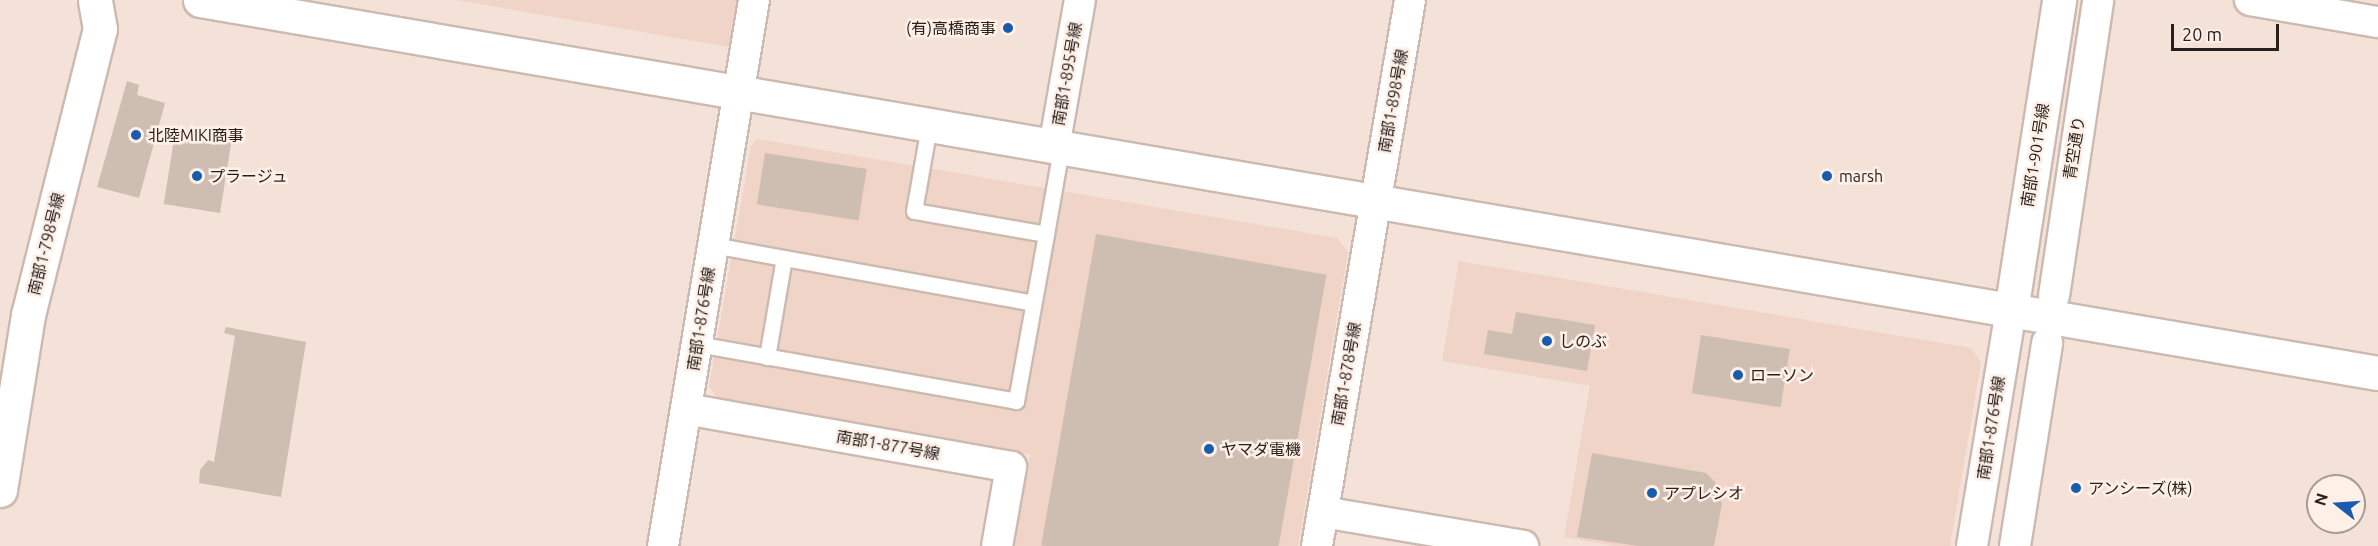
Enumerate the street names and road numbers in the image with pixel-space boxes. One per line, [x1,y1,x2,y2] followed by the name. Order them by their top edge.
[1048,21,1086,127] street label: 南部1-895号線
[1374,48,1412,154] street label: 南部1-898号線
[2017,102,2053,208] street label: 南部1-901号線
[2060,115,2088,181] street label: 青空通り
[24,191,68,297] street label: 南部1-798号線
[683,266,719,372] street label: 南部1-876号線
[1327,321,1365,427] street label: 南部1-878号線
[1973,375,2009,481] street label: 南部1-876号線
[835,426,941,464] street label: 南部1-877号線

